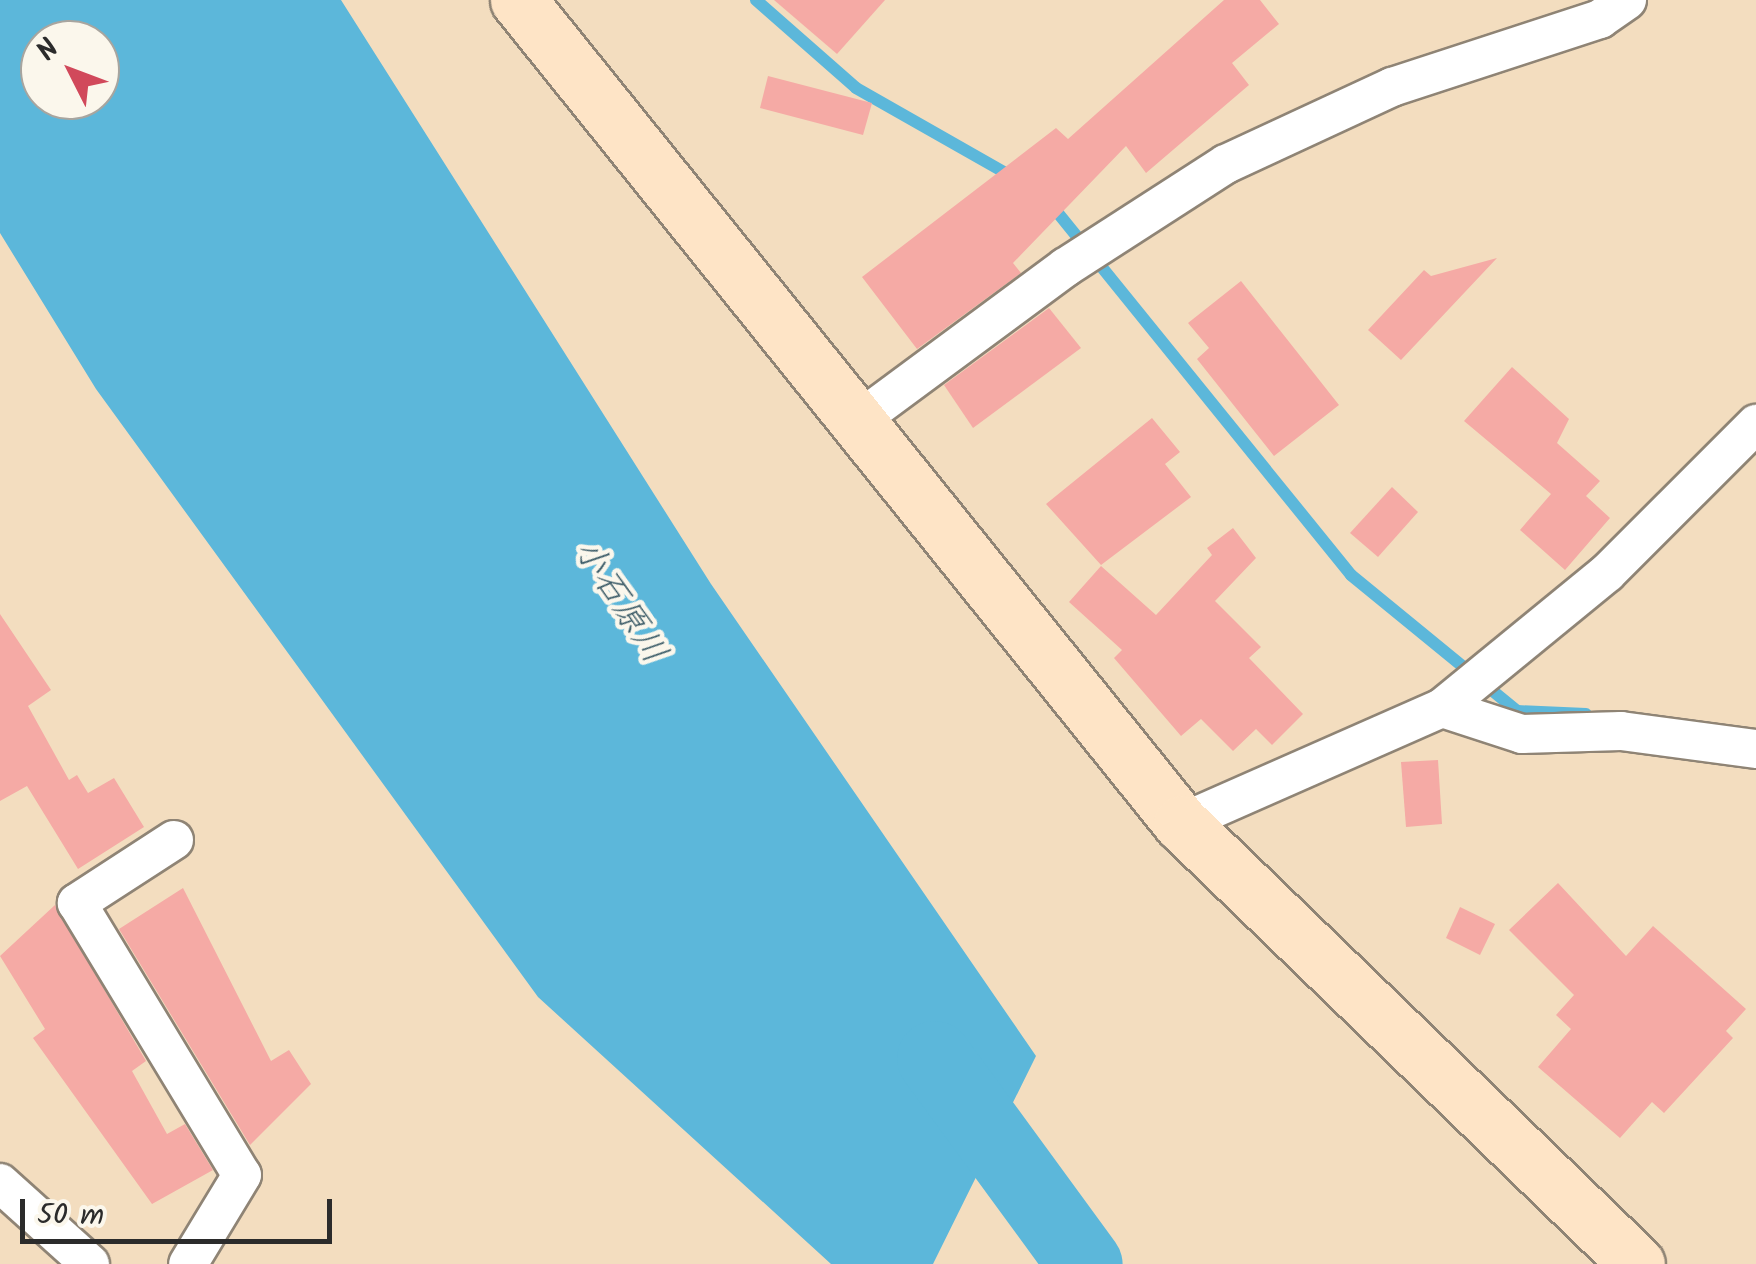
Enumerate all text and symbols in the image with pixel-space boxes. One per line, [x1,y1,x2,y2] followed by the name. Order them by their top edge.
[20,20,120,120] north arrow
[26,29,71,73] text: N
[563,532,675,672] water label: 小石原川
[25,1179,338,1241] scale bar
[37,1192,104,1240] text: 50 m

